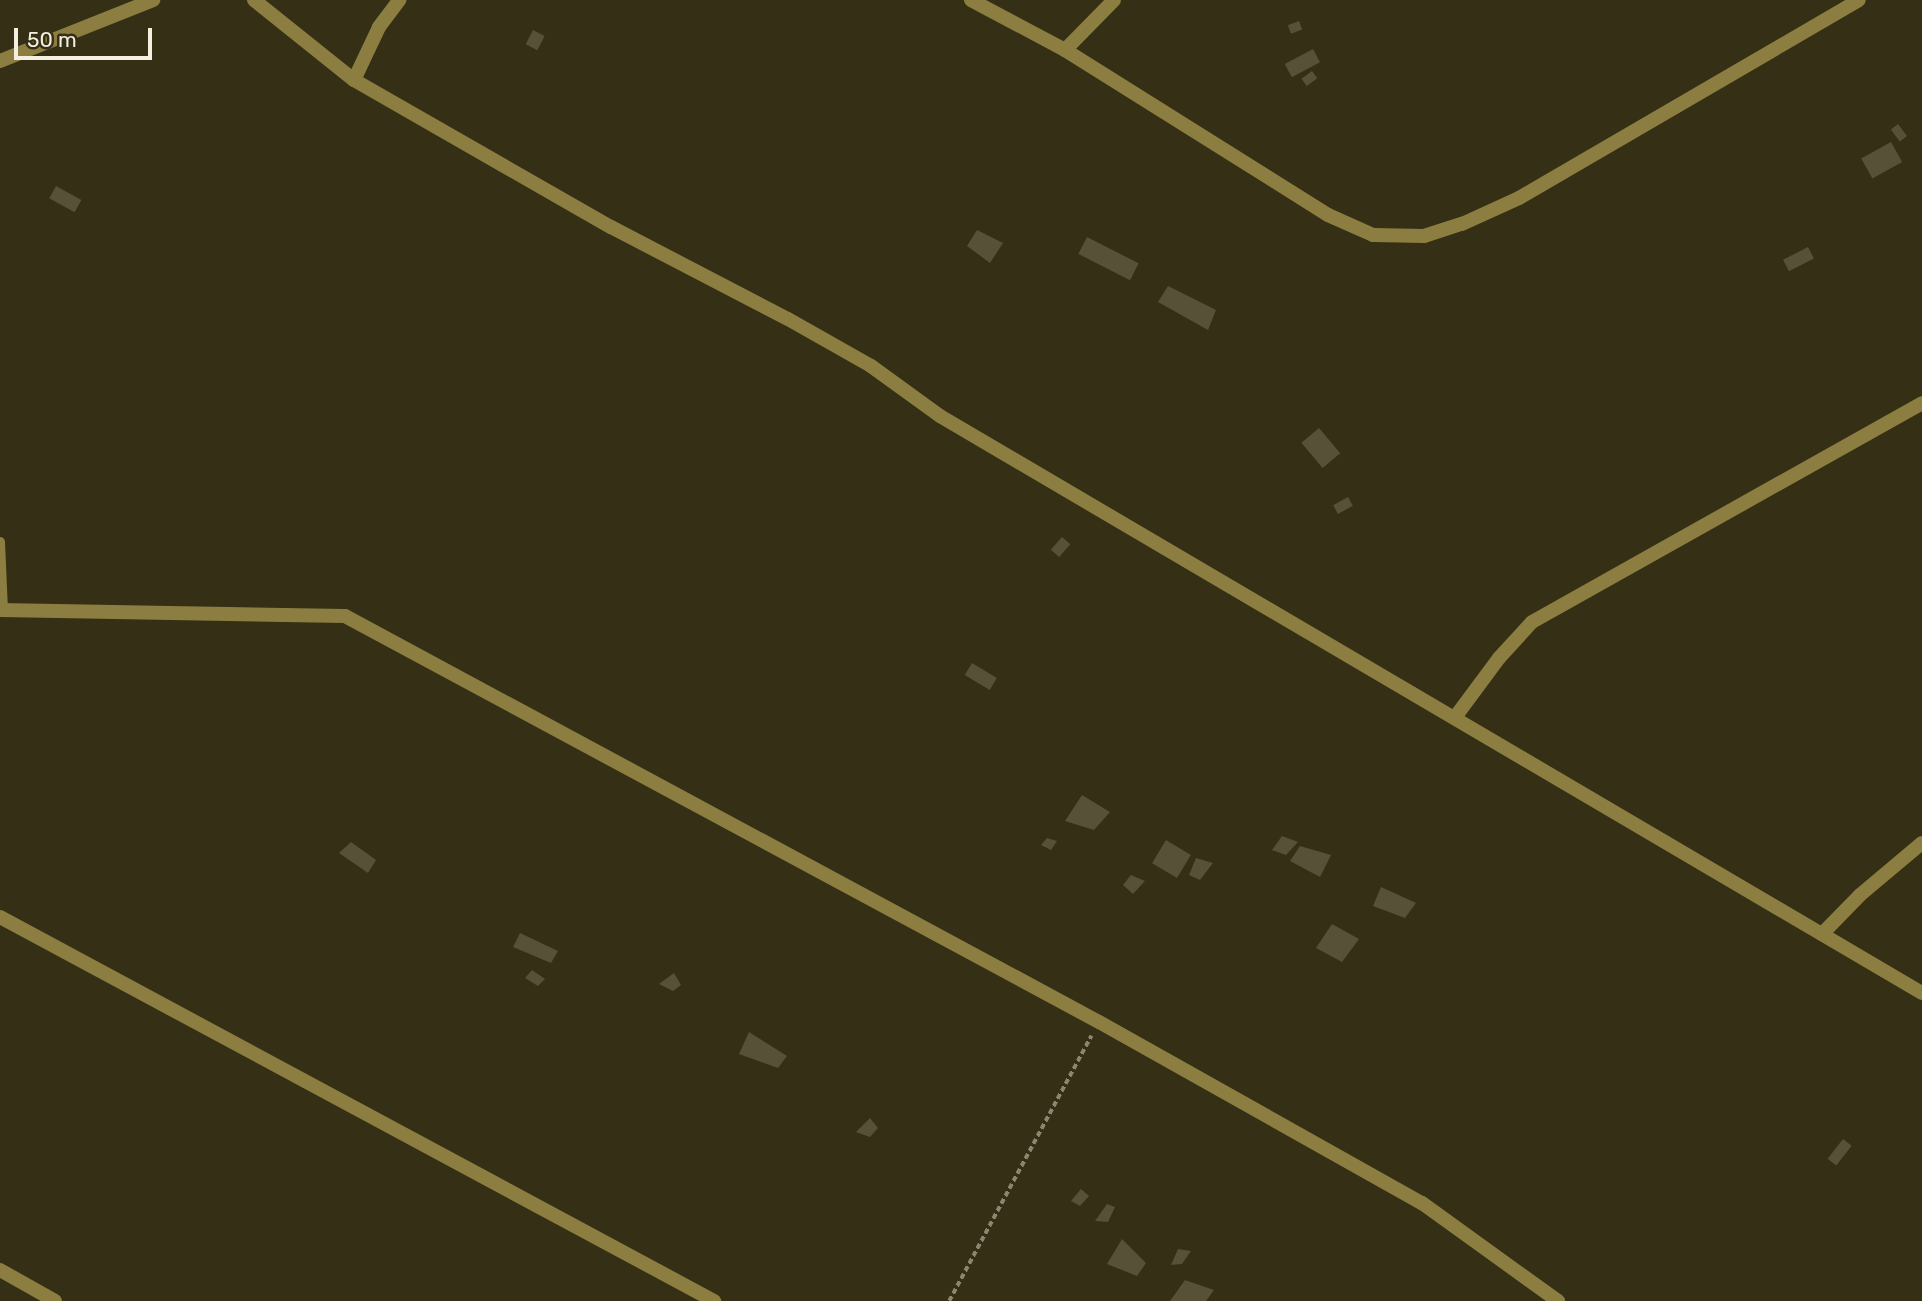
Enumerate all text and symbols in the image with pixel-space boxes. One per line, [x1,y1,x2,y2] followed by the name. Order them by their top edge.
[18,14,156,58] scale bar
[27,27,77,52] text: 50 m

